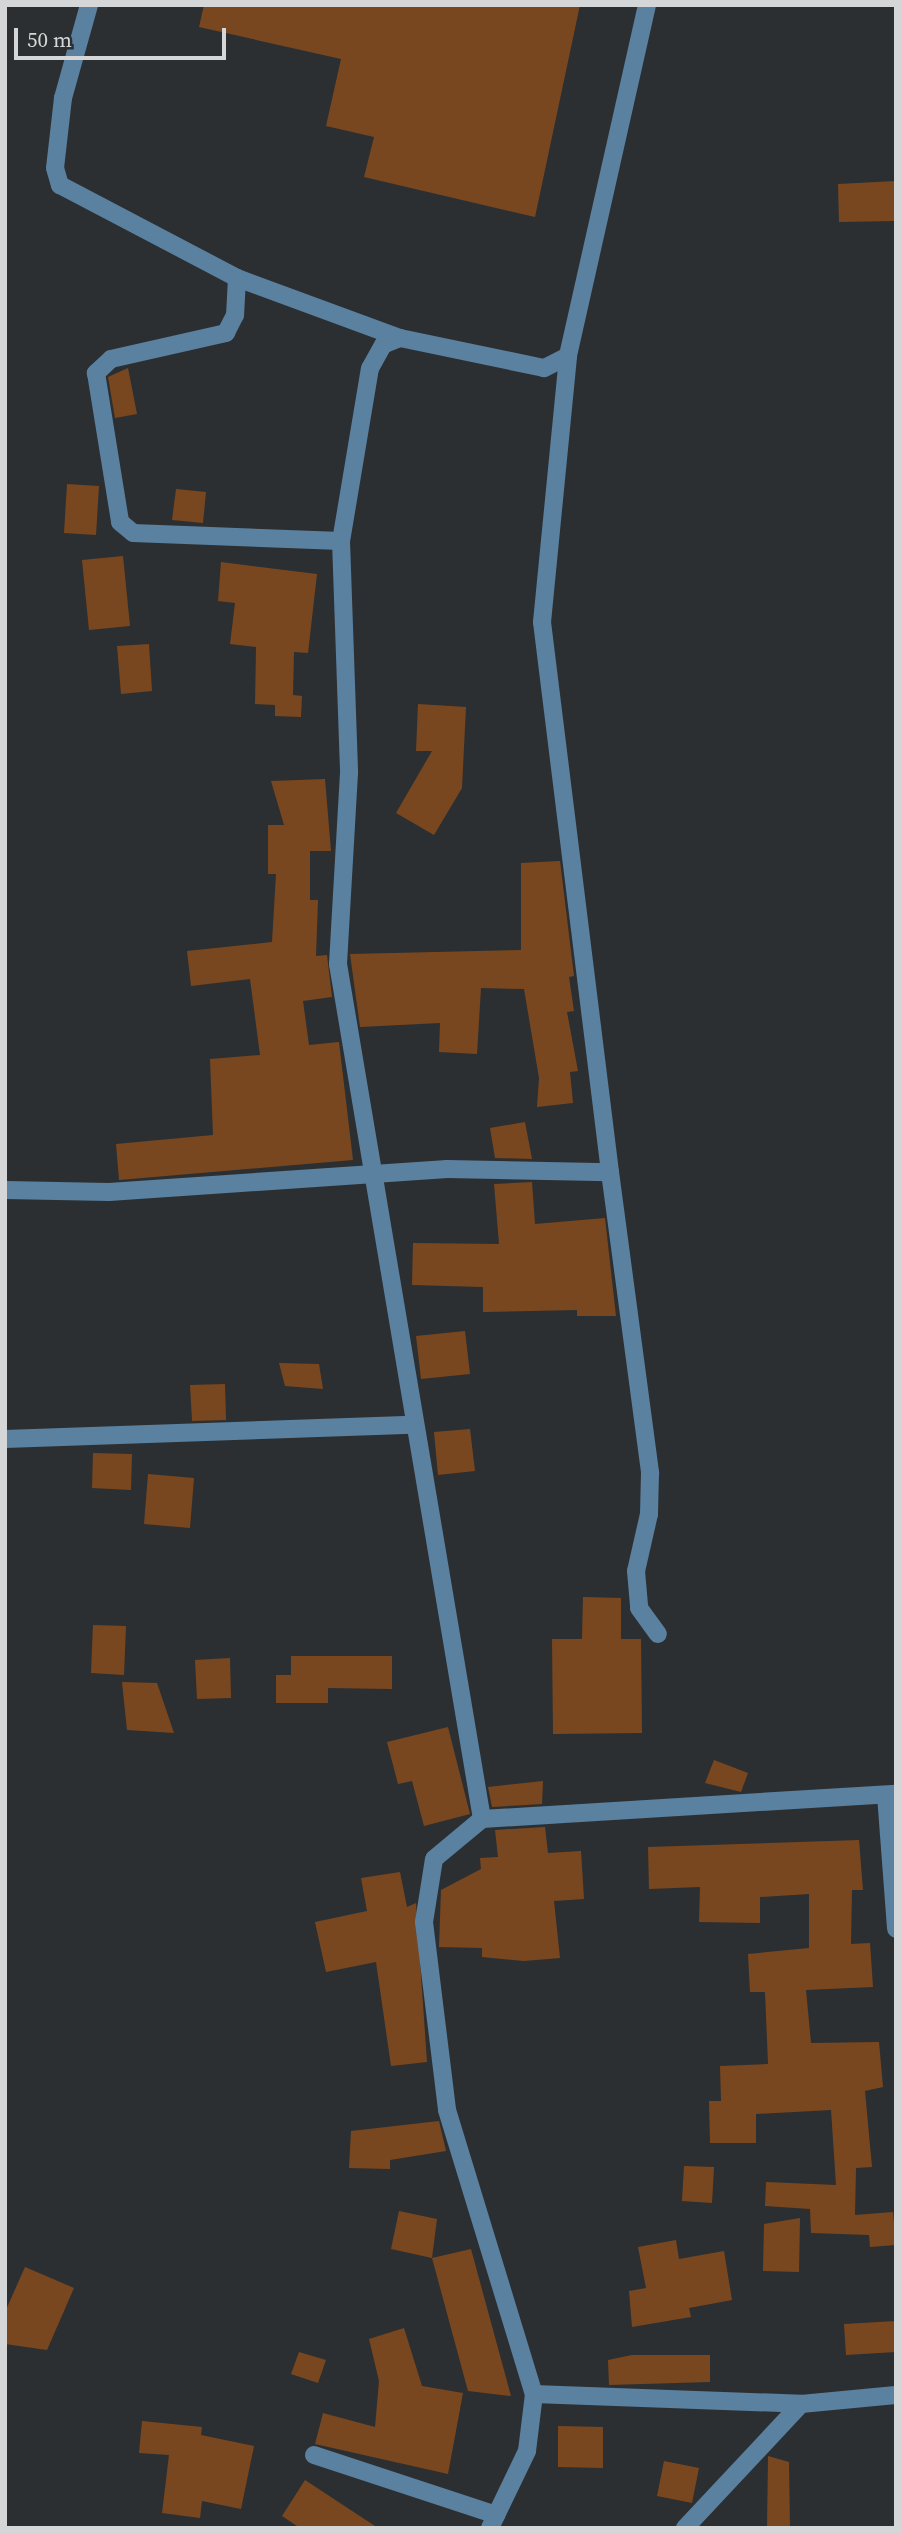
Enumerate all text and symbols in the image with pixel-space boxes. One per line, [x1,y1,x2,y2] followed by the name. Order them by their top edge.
[18,14,229,58] scale bar
[27,25,72,54] text: 50 m

